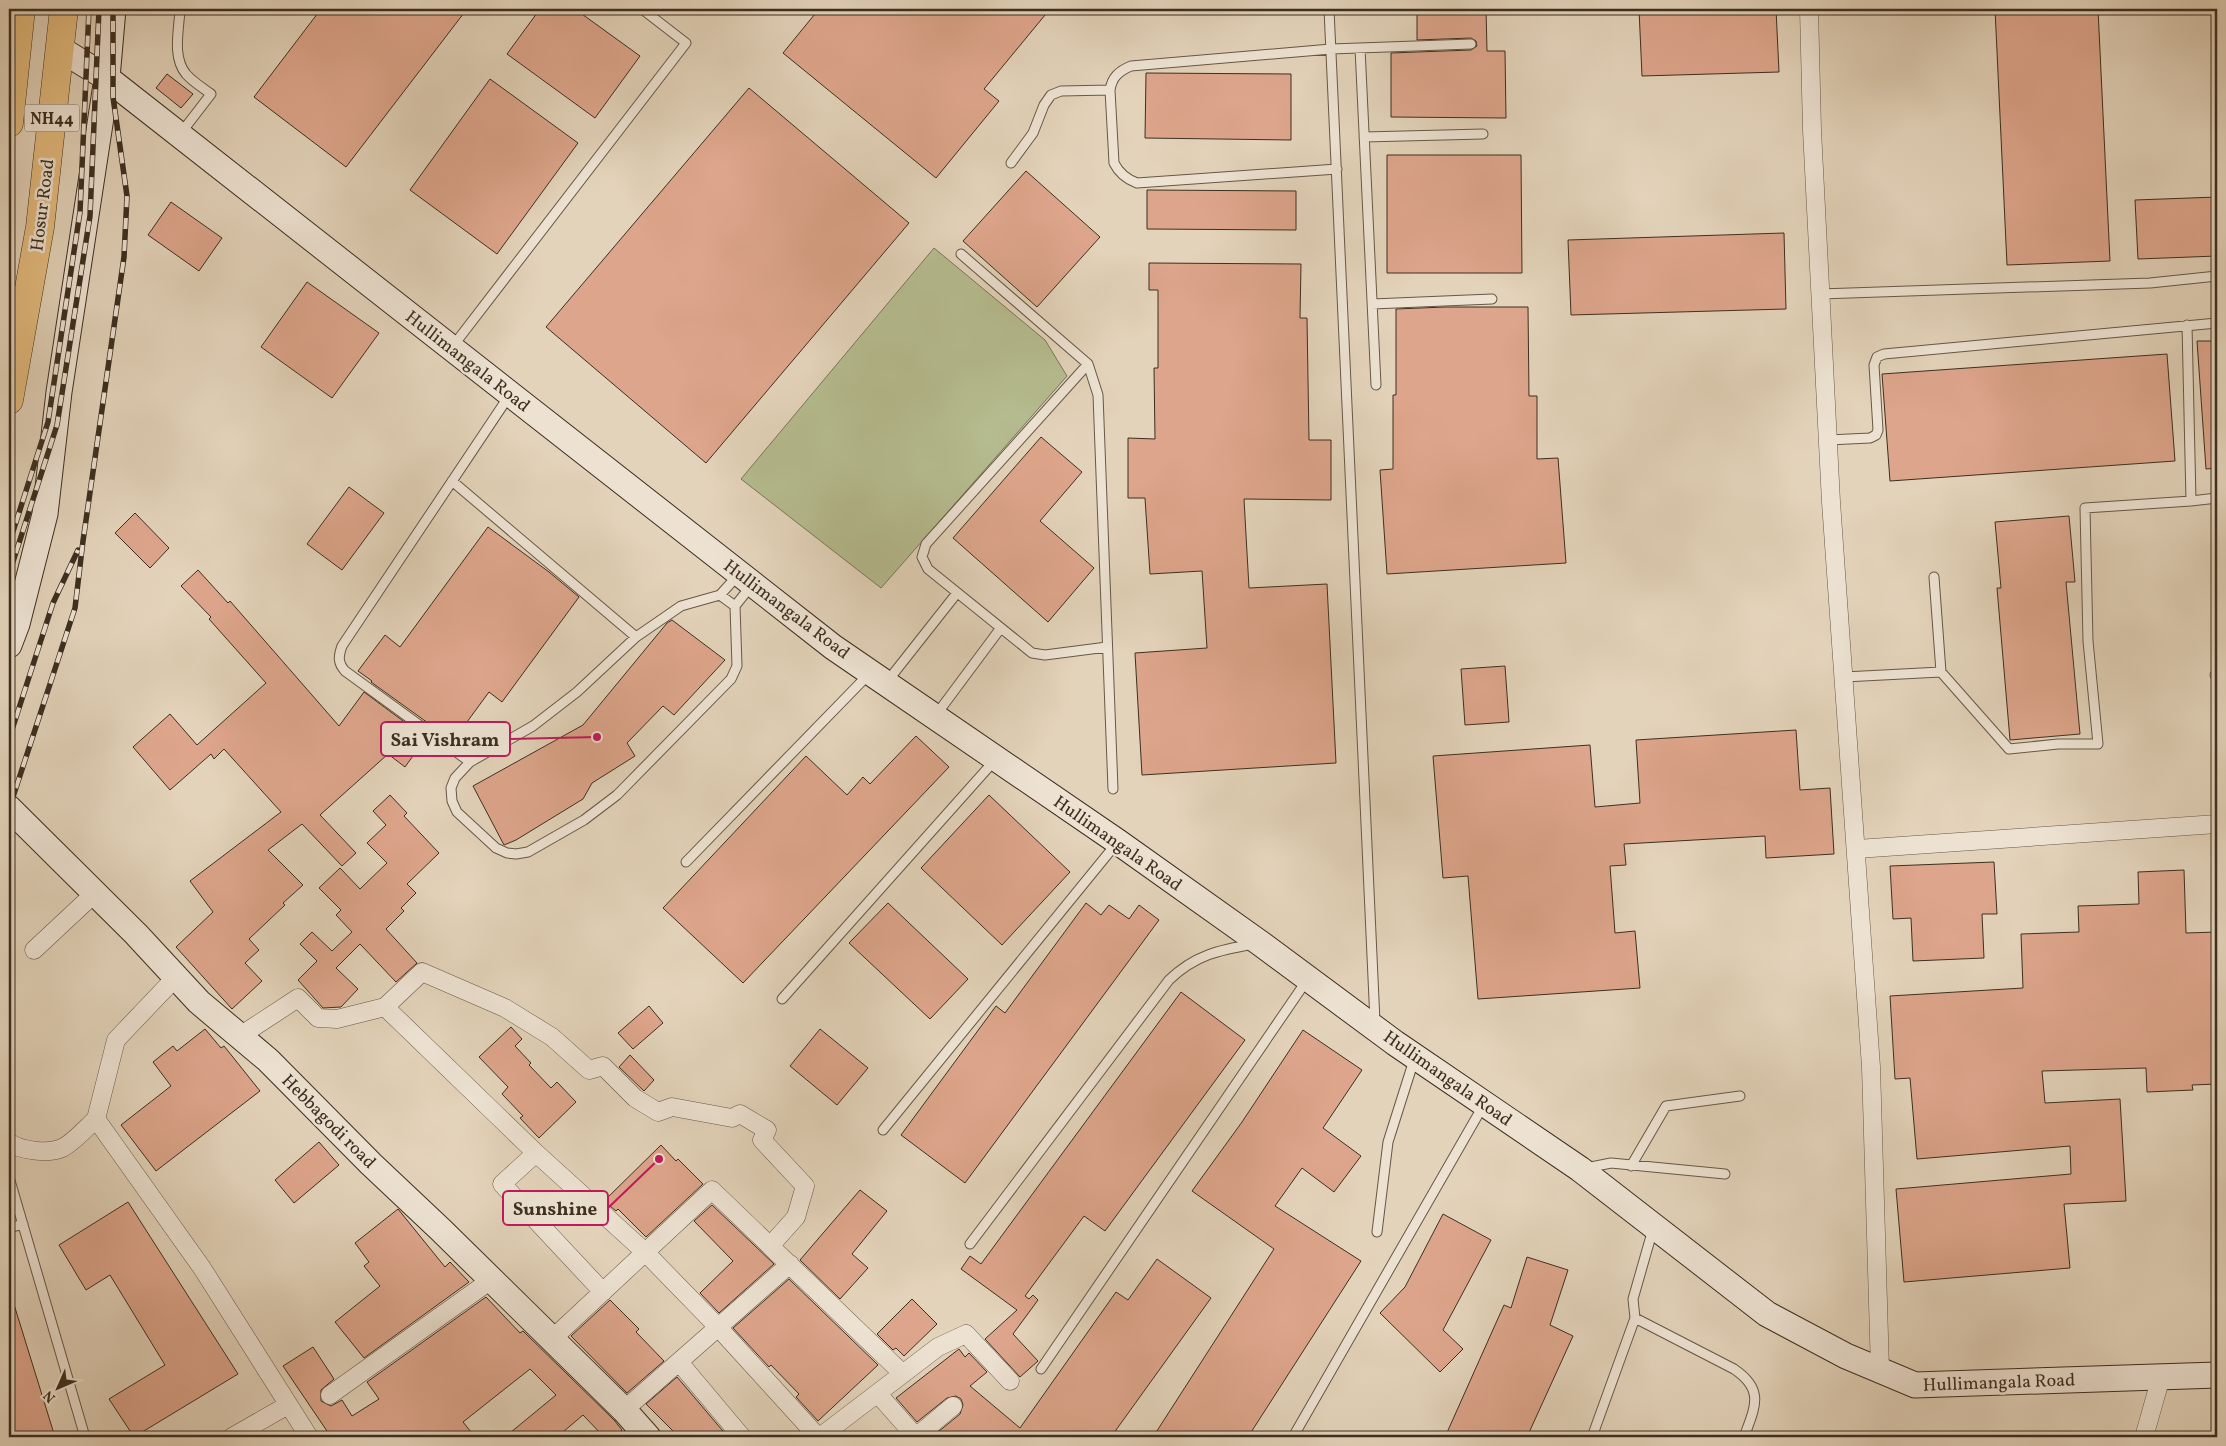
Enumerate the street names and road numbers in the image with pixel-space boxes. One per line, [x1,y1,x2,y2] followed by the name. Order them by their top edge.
[24,105,80,132] road number: NH44
[25,158,62,253] street label: Hosur Road
[399,305,535,419] street label: Hullimangala Road
[718,554,854,666] street label: Hullimangala Road
[1048,790,1187,898] street label: Hullimangala Road
[1378,1025,1517,1133] street label: Hullimangala Road
[275,1069,381,1175] street label: Hebbagodi road
[1923,1368,2076,1399] street label: Hullimangala Road

